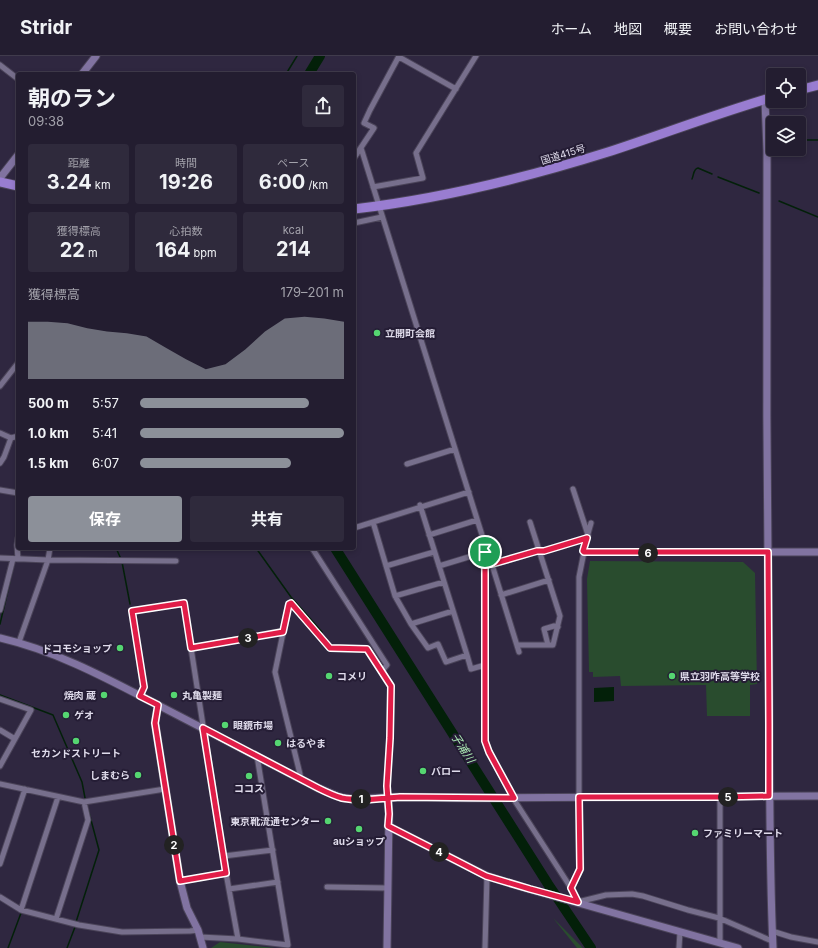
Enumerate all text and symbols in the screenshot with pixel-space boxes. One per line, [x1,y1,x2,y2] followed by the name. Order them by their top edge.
[20,16,72,39] text: Stridr
[550,20,592,37] text: ホーム
[614,20,642,37] text: 地図
[664,20,692,37] text: 概要
[714,20,798,37] text: お問い合わせ
[766,68,806,156] map controls
[766,68,806,108] button: locate
[28,85,116,111] text: 朝のラン
[302,85,344,127] button: share
[28,113,64,129] text: 09:38
[766,116,806,156] button: layers
[539,141,587,167] street label: 国道415号
[68,156,90,170] text: 距離
[175,156,197,170] text: 時間
[277,156,310,170] text: ペース
[47,170,92,194] text: 3.24
[159,170,213,194] text: 19:26
[259,170,305,194] text: 6:00
[92,178,111,192] text: km
[305,178,328,192] text: /km
[283,223,304,237] text: kcal
[57,224,101,238] text: 獲得標高
[169,224,202,238] text: 心拍数
[276,237,311,261] text: 214
[60,238,85,262] text: 22
[155,238,190,262] text: 164
[85,246,98,260] text: m
[190,246,217,260] text: bpm
[280,284,344,300] text: 179–201 m
[28,286,80,302] text: 獲得標高
[385,327,435,339] place label: 立開町会館
[372,328,382,338] marker: 立開町会館
[28,395,69,411] text: 500 m
[92,395,119,411] text: 5:57
[28,425,69,441] text: 1.0 km
[92,425,117,441] text: 5:41
[28,455,69,471] text: 1.5 km
[92,455,119,471] text: 6:07
[28,496,182,542] button: 保存
[190,496,344,542] button: 共有
[468,535,502,569] pin
[474,541,496,563] icon: arrive
[638,543,658,563] pin: 6
[644,546,652,560] text: 6
[238,628,258,648] pin: 3
[244,631,252,645] text: 3
[42,642,112,654] place label: ドコモショップ
[115,643,125,653] marker: ドコモショップ
[337,670,367,682] place label: コメリ
[680,670,760,682] place label: 県立羽咋高等学校
[324,671,334,681] marker: コメリ
[667,671,677,681] marker: 県立羽咋高等学校
[64,689,96,701] place label: 焼肉 蔵
[182,689,222,701] place label: 丸亀製麺
[99,690,109,700] marker: 焼肉 蔵
[169,690,179,700] marker: 丸亀製麺
[74,709,94,721] place label: ゲオ
[61,710,71,720] marker: ゲオ
[233,719,273,731] place label: 眼鏡市場
[220,720,230,730] marker: 眼鏡市場
[448,730,478,766] water label: 子浦川
[71,736,81,746] marker: セカンドストリート
[286,737,326,749] place label: はるやま
[273,738,283,748] marker: はるやま
[31,747,121,759] place label: セカンドストリート
[431,765,461,777] place label: バロー
[418,766,428,776] marker: バロー
[90,769,130,781] place label: しまむら
[133,770,143,780] marker: しまむら
[244,771,254,781] marker: ココス
[234,782,264,794] place label: ココス
[718,787,738,807] pin: 5
[351,789,371,809] pin: 1
[724,790,732,804] text: 5
[359,792,363,806] text: 1
[230,815,320,827] place label: 東京靴流通センター
[323,816,333,826] marker: 東京靴流通センター
[354,824,364,834] marker: auショップ
[703,827,783,839] place label: ファミリーマート
[690,828,700,838] marker: ファミリーマート
[164,835,184,855] pin: 2
[333,835,385,847] place label: auショップ
[171,838,177,852] text: 2
[429,842,449,862] pin: 4
[435,845,443,859] text: 4

